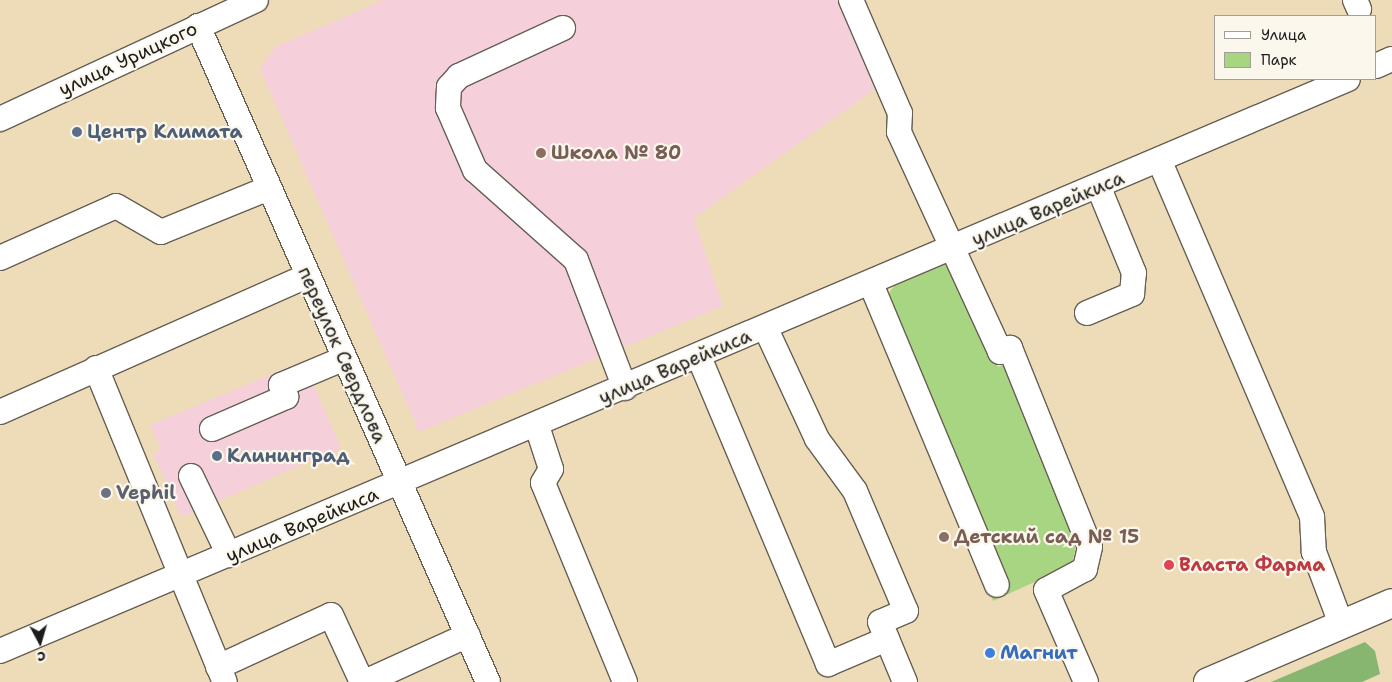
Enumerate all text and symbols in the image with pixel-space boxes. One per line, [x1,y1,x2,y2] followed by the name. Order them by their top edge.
[1214,15,1377,80] legend
[55,17,201,101] street label: улица Урицкого
[1261,25,1306,45] text: Улица
[1261,50,1297,70] text: Парк
[87,121,242,143] place label: Центр Климата
[71,126,83,138] marker: Центр Климата
[551,142,681,164] place label: Школа № 80
[535,147,547,159] marker: Школа № 80
[968,167,1128,251] street label: улица Варейкиса
[293,263,391,447] street label: переулок Свердлова
[595,325,755,409] street label: улица Варейкиса
[227,445,349,467] place label: Клининград
[211,450,223,462] marker: Клининград
[116,482,176,504] place label: Vephil
[222,483,382,567] street label: улица Варейкиса
[100,487,112,499] marker: Vephil
[954,526,1139,548] place label: Детский сад № 15
[938,531,950,543] marker: Детский сад № 15
[1179,554,1325,576] place label: Власта Фарма
[1163,559,1175,571] marker: Власта Фарма
[15,617,65,667] north arrow
[1000,642,1078,664] place label: Магнит
[984,647,996,659] marker: Магнит
[36,648,47,666] text: С

